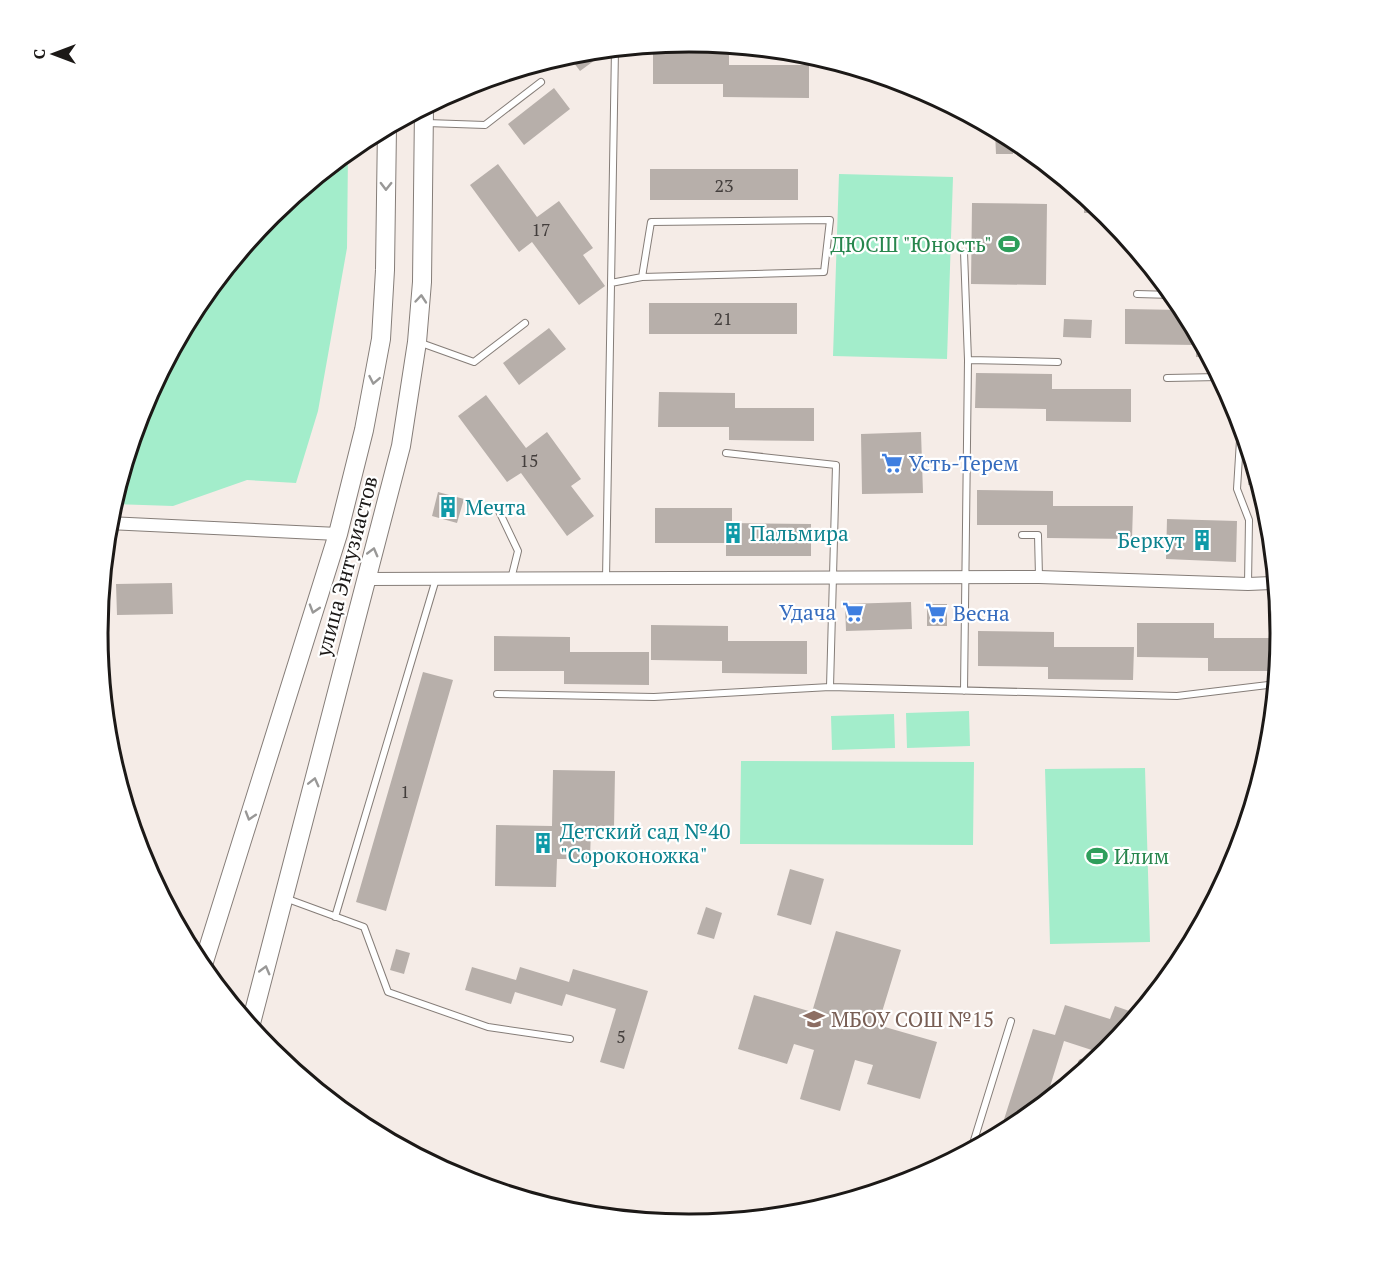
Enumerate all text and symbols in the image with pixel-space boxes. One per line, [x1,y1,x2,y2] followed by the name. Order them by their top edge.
[24,24,84,84] north arrow
[28,49,50,59] text: С
[714,173,734,197] house number: 23
[380,181,392,190] one-way arrow
[531,217,551,241] house number: 17
[831,230,992,258] place label: ДЮСШ "Юность"
[997,232,1021,256] sports icon: ДЮСШ "Юность"
[414,295,427,304] one-way arrow
[713,306,733,330] house number: 21
[368,375,381,385] one-way arrow
[519,448,539,472] house number: 15
[909,449,1019,477] place label: Усть-Терем
[880,451,904,475] supermarket icon: Усть-Терем
[308,472,384,660] street label: улица Энтузиастов
[465,493,527,521] place label: Мечта
[436,495,460,519] building icon: Мечта
[750,519,849,547] place label: Пальмира
[721,521,745,545] building icon: Пальмира
[1118,526,1185,554] place label: Беркут
[1190,528,1214,552] building icon: Беркут
[366,547,379,557] one-way arrow
[779,598,836,626] place label: Удача
[953,599,1010,627] place label: Весна
[841,600,865,624] supermarket icon: Удача
[924,601,948,625] supermarket icon: Весна
[309,603,322,614] one-way arrow
[307,777,319,788] one-way arrow
[400,779,410,803] house number: 1
[245,810,257,820] one-way arrow
[560,817,731,869] place label: Детский сад №40 "Сороконожка"
[531,831,555,855] building icon: Детский сад №40 "Сороконожка"
[1114,842,1169,870] place label: Илим
[1085,844,1109,868] sports icon: Илим
[258,966,271,976] one-way arrow
[831,1005,994,1033] place label: МБОУ СОШ №15
[802,1007,826,1031] school or university icon: МБОУ СОШ №15
[616,1024,626,1048] house number: 5

